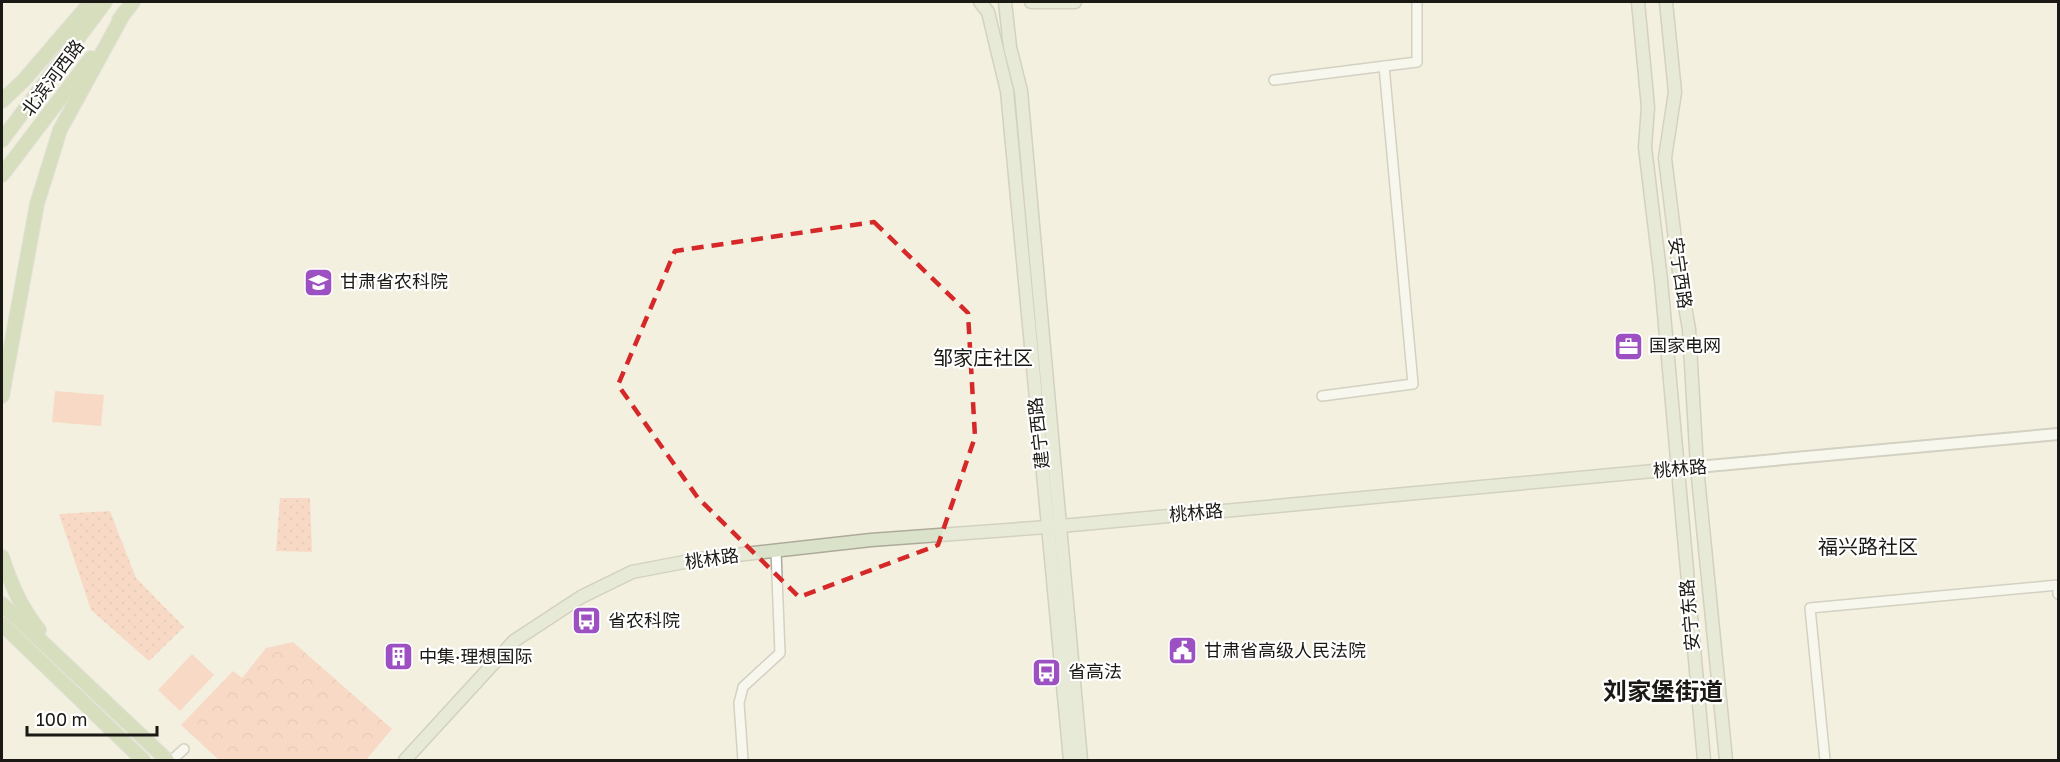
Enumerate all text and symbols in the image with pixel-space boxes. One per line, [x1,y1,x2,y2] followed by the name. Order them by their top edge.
[16,35,88,120] street label: 北滨河西路
[1665,236,1697,310] street label: 安宁西路
[303,266,335,298] school or university icon: 甘肃省农科院
[340,270,448,292] place label: 甘肃省农科院
[1612,330,1644,362] office icon: 国家电网
[1649,334,1721,356] place label: 国家电网
[933,345,1033,369] district label: 邹家庄社区
[1023,396,1053,470] street label: 建宁西路
[1652,455,1708,481] street label: 桃林路
[1168,499,1224,525] street label: 桃林路
[1818,534,1918,558] district label: 福兴路社区
[684,543,740,573] street label: 桃林路
[1675,578,1703,652] street label: 安宁东路
[571,605,603,637] bus stop icon: 省农科院
[608,609,680,631] place label: 省农科院
[1167,635,1199,667] public building icon: 甘肃省高级人民法院
[1204,639,1366,661] place label: 甘肃省高级人民法院
[382,641,414,673] building icon: 中集·理想国际
[419,645,532,667] place label: 中集·理想国际
[1031,656,1063,688] bus stop icon: 省高法
[1068,660,1122,682] place label: 省高法
[1603,676,1723,705] district label: 刘家堡街道
[27,699,158,737] scale bar
[36,708,87,730] text: 100 m

